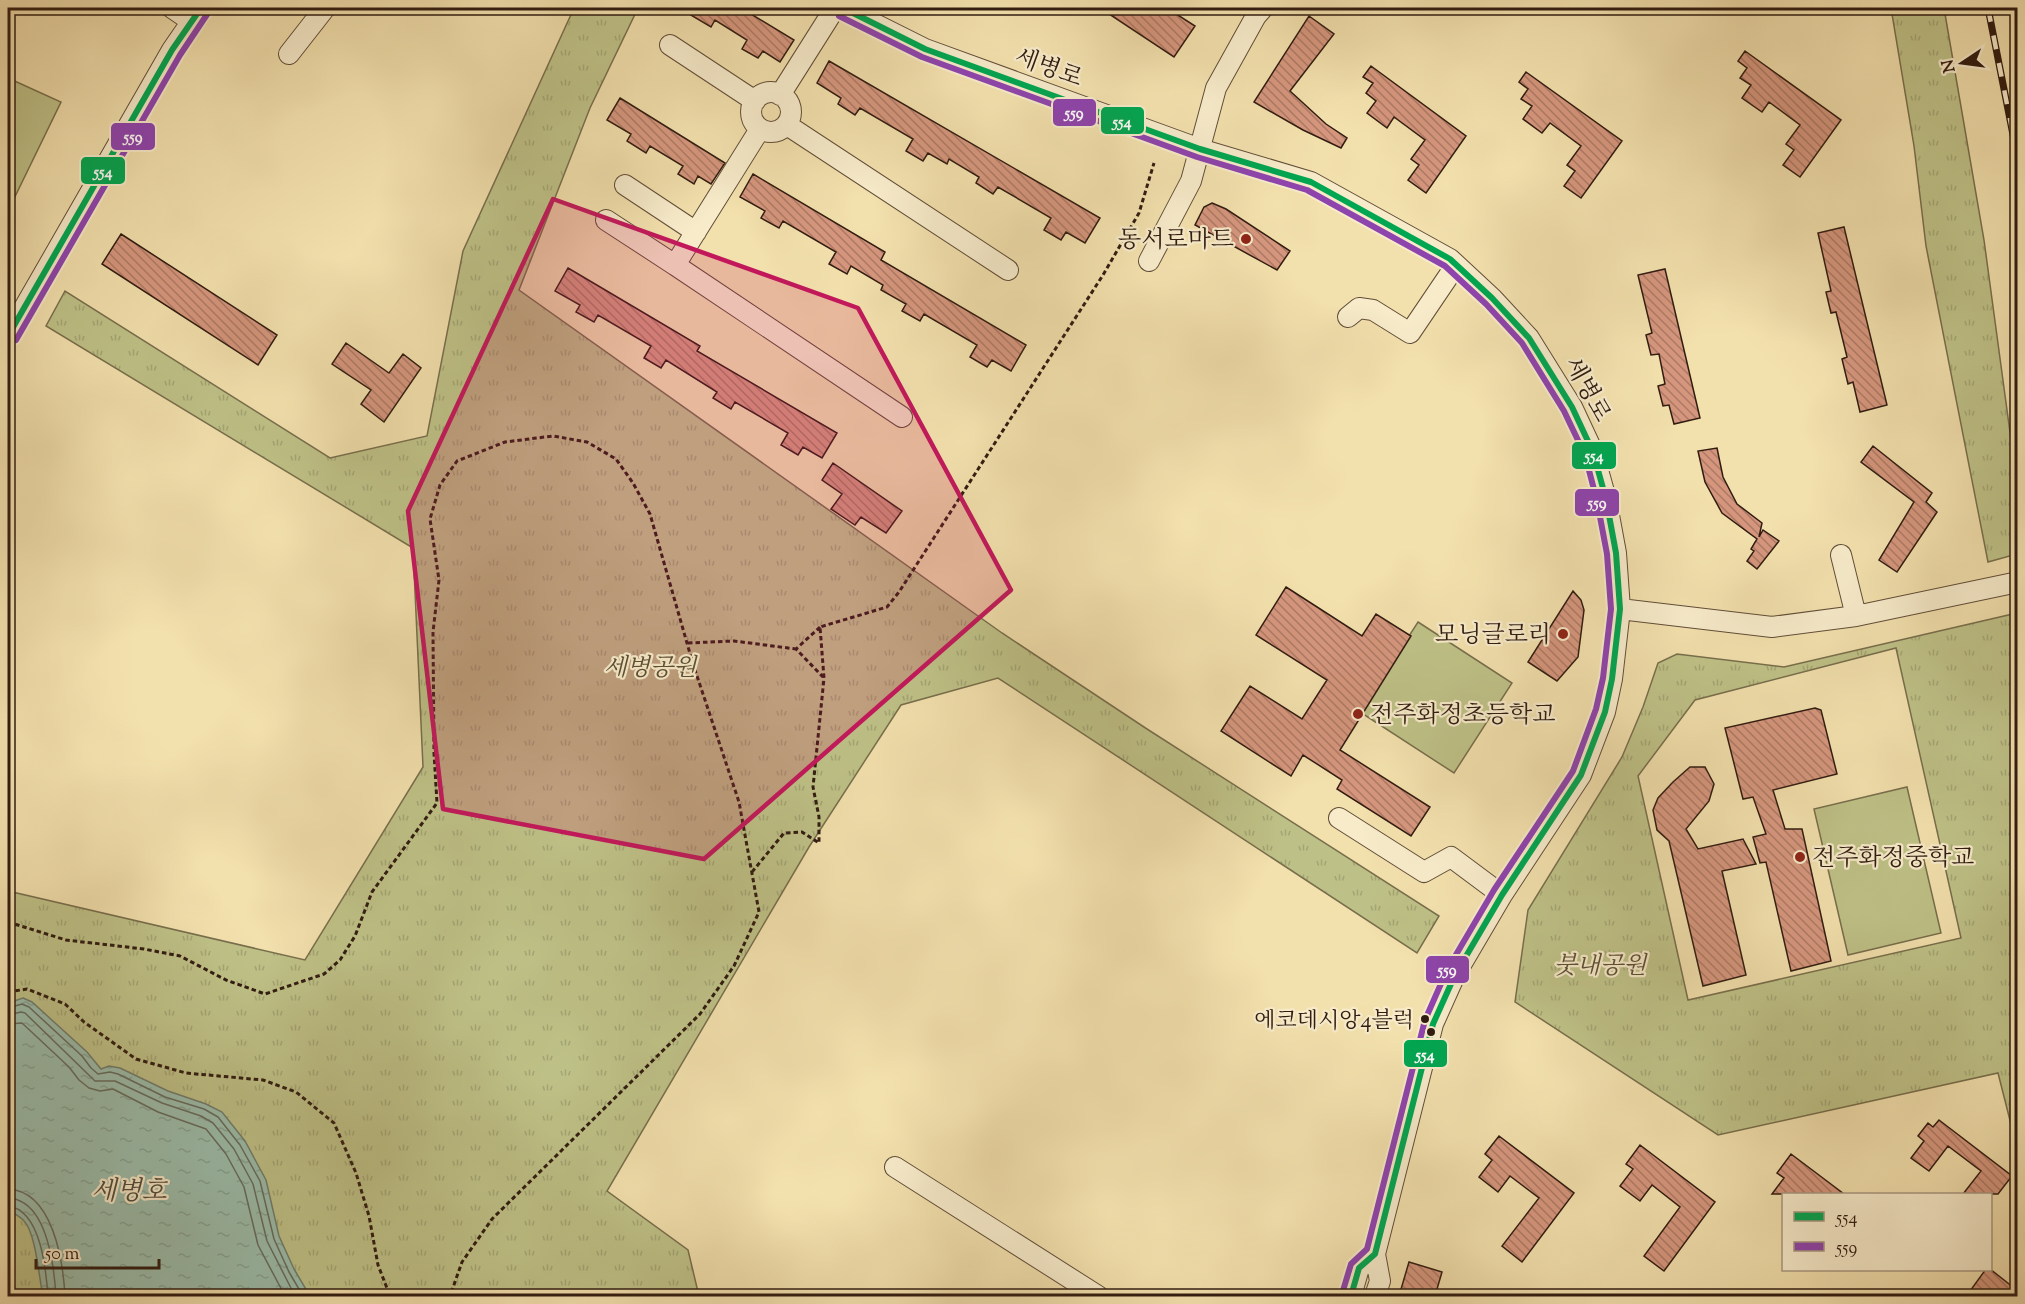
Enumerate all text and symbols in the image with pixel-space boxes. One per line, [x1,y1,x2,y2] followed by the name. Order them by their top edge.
[1932,33,1992,93] north arrow
[1010,41,1087,97] street label: 세병로
[1937,57,1962,75] text: N
[1052,98,1097,127] line badge: 559
[1063,103,1084,126] text: 559
[1100,106,1145,135] line badge: 554
[1110,112,1132,135] text: 554
[110,122,156,151] line badge: 559
[122,127,143,150] text: 559
[80,156,126,185] line badge: 554
[91,162,113,185] text: 554
[1118,224,1234,258] place label: 동서로마트
[1239,232,1253,246] marker: 동서로마트
[1555,351,1618,429] street label: 세병로
[1571,441,1617,470] line badge: 554
[1582,446,1604,469] text: 554
[1574,488,1620,517] line badge: 559
[1586,493,1607,516] text: 559
[1435,619,1551,653] place label: 모닝글로리
[1556,627,1570,641] marker: 모닝글로리
[604,652,698,686] park label: 세병공원
[1370,699,1555,733] place label: 전주화정초등학교
[1351,707,1365,721] marker: 전주화정초등학교
[1812,842,1974,876] place label: 전주화정중학교
[1793,850,1807,864] marker: 전주화정중학교
[1554,950,1648,984] park label: 붓내공원
[1425,955,1470,984] line badge: 559
[1436,960,1457,983] text: 559
[1254,1006,1414,1038] place label: 에코데시앙4블럭
[1419,1013,1431,1025] marker: 에코데시앙4블럭
[1425,1026,1437,1038] unlabelled marker
[1403,1039,1448,1068] line badge: 554
[1413,1045,1435,1068] text: 554
[91,1174,169,1211] water label: 세병호
[1782,1193,1992,1271] legend
[1835,1206,1858,1232] text: 554
[36,1232,159,1270] scale bar
[1835,1236,1857,1262] text: 559
[44,1242,80,1268] text: 50 m

